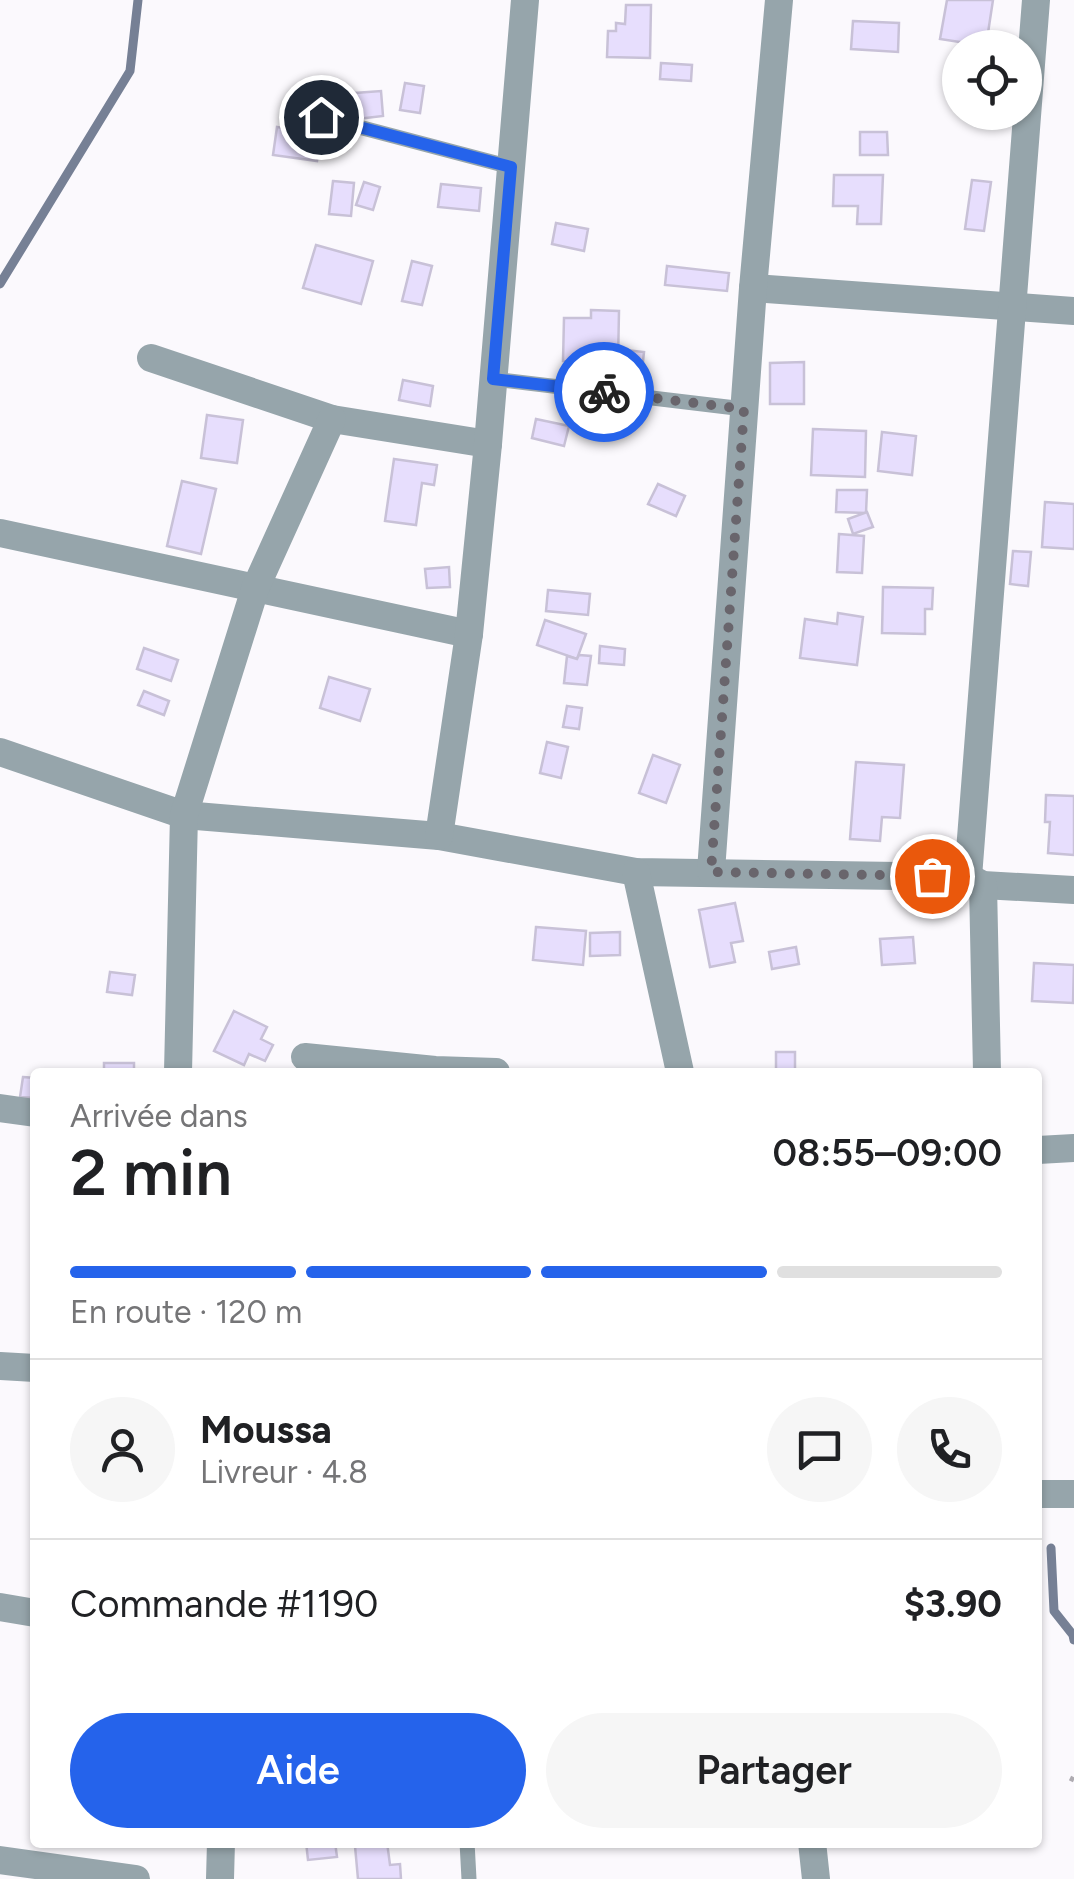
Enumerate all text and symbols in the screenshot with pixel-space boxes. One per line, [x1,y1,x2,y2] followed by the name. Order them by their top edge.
[942,30,1042,130] map controls
[942,30,1042,130] button: locate
[279,75,364,160] pin
[294,90,349,145] icon: home
[554,342,654,442] courier
[577,365,632,420] icon: bike
[890,834,975,919] pin
[905,849,960,904] icon: bag
[70,1097,248,1135] text: Arrivée dans
[773,1130,1002,1176] text: 08:55–09:00
[70,1133,232,1211] text: 2 min
[70,1293,302,1331] text: En route · 120 m
[70,1397,175,1502] button: person
[767,1397,872,1502] button: chat
[897,1397,1002,1502] button: phone
[200,1407,332,1453] text: Moussa
[200,1453,368,1491] text: Livreur · 4.8
[70,1581,378,1627] text: Commande #1190
[904,1581,1002,1627] text: $3.90
[70,1713,526,1828] button: Aide
[546,1713,1002,1828] button: Partager

